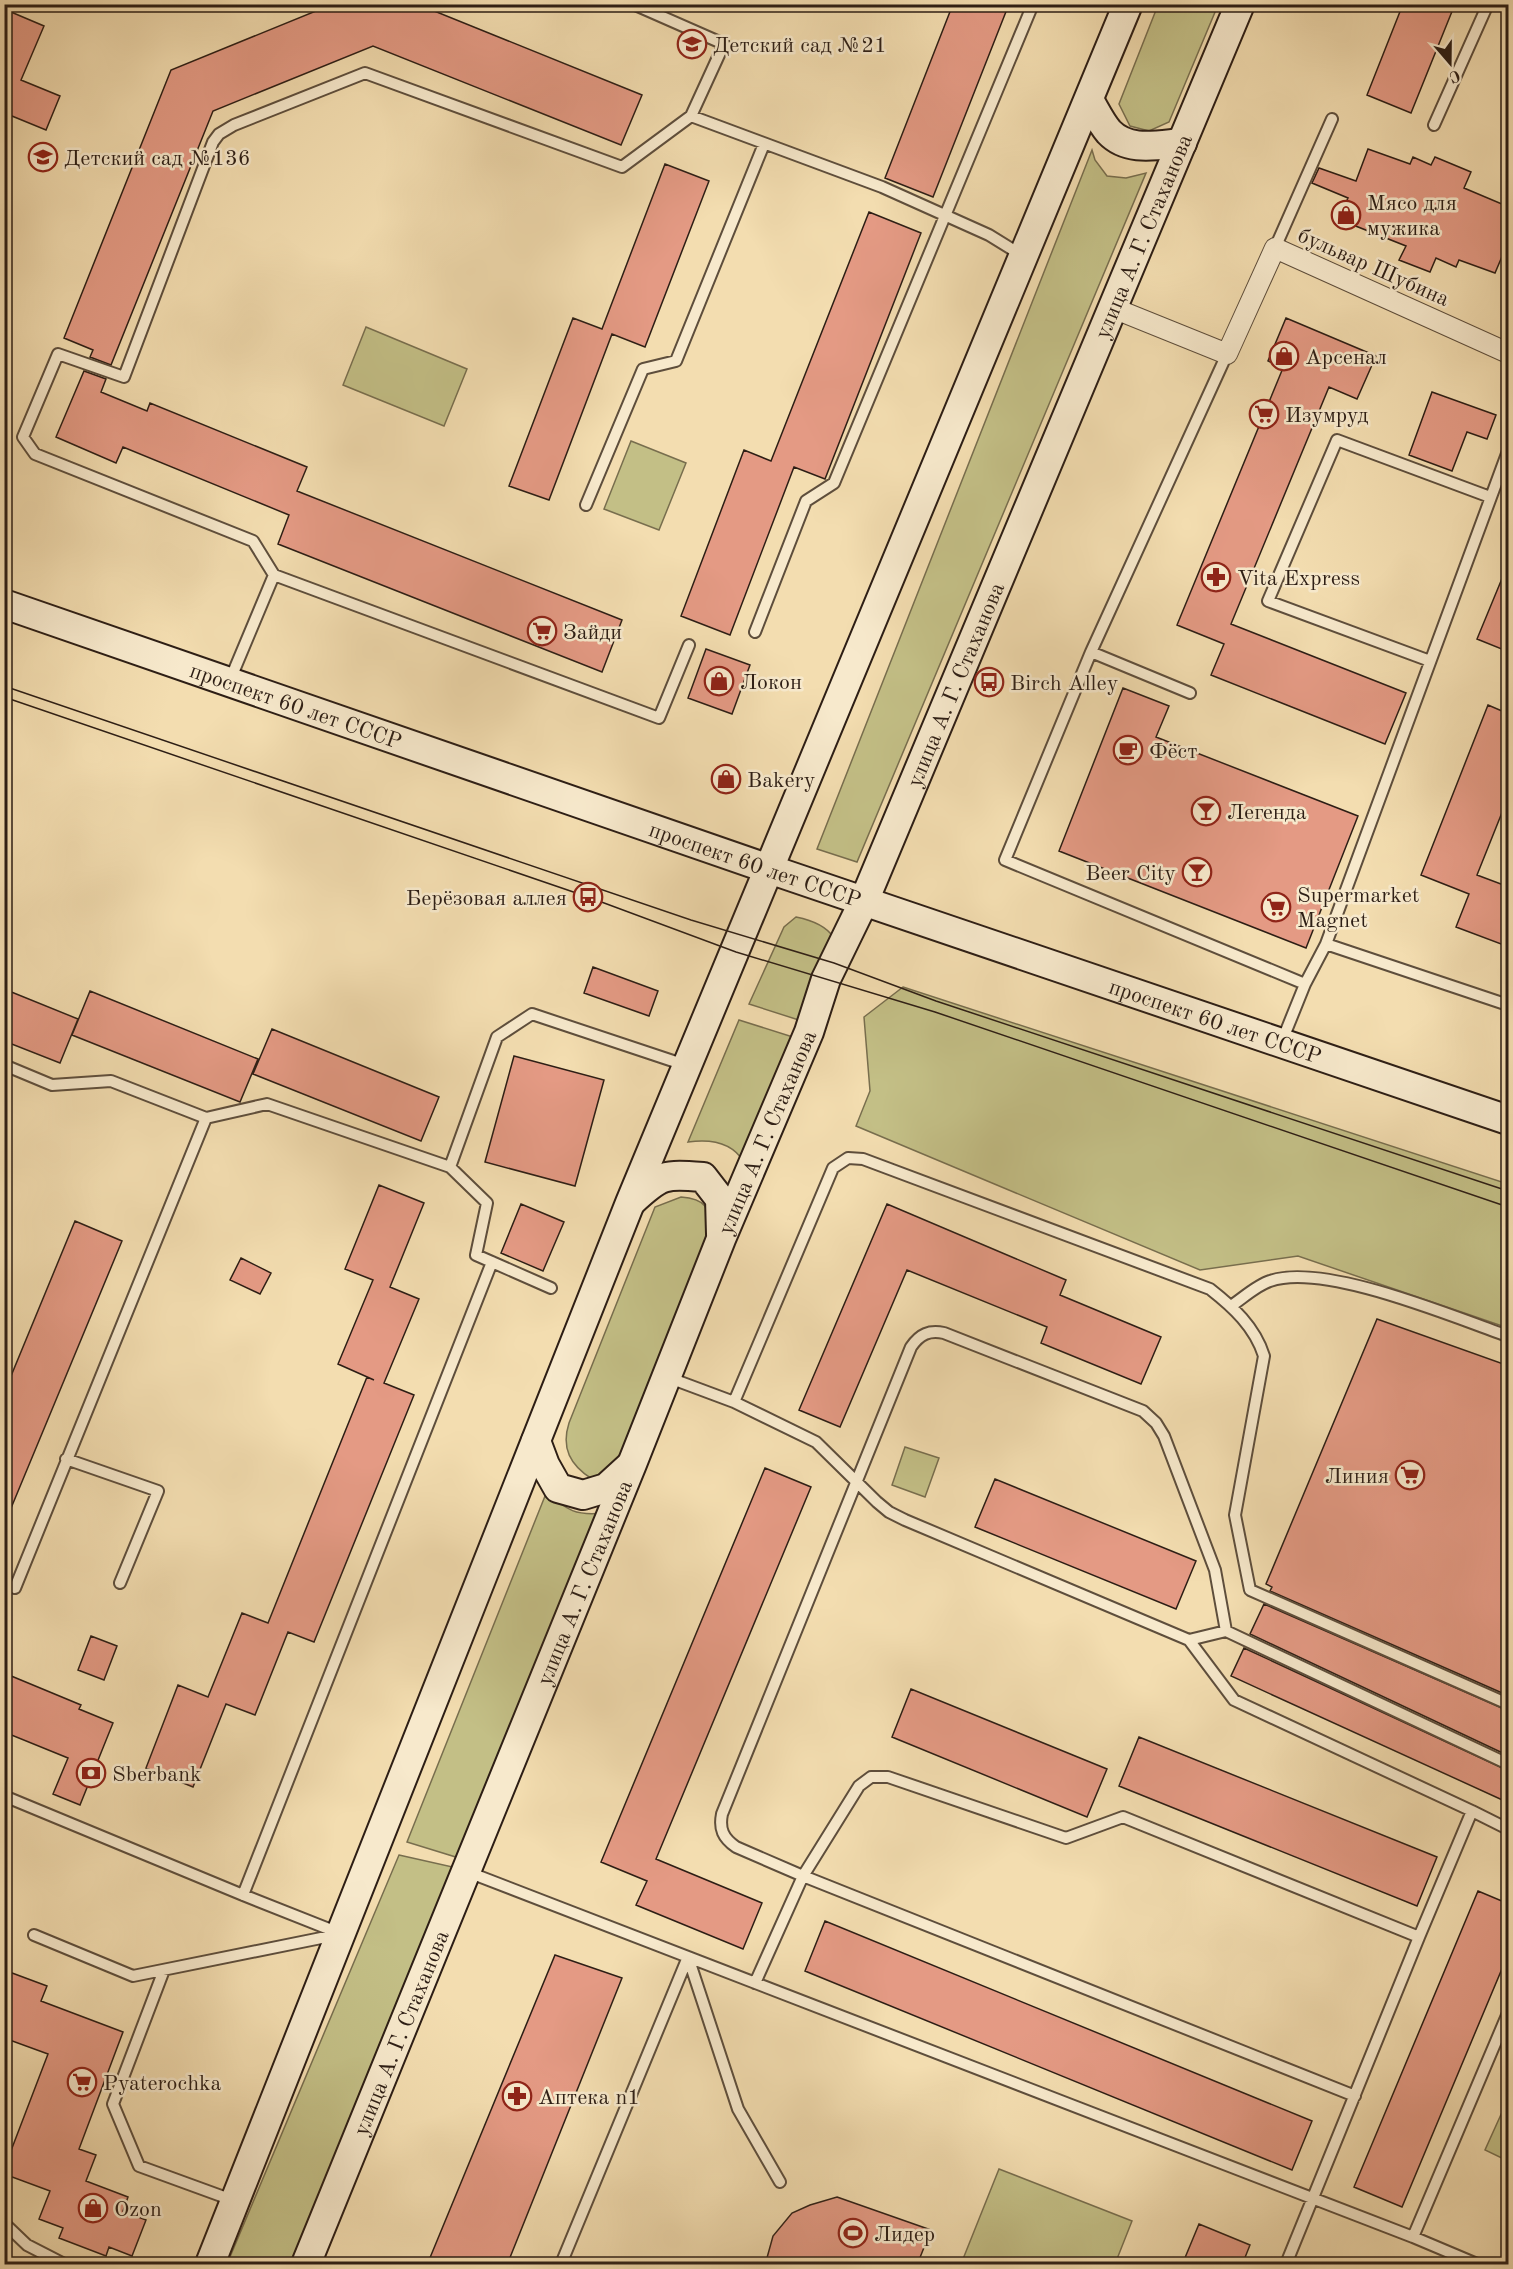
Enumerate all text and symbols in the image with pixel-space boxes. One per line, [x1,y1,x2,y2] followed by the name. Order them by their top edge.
[676,28,708,60] school or university icon: Детский сад №21
[1420,33,1480,93] north arrow
[713,35,887,57] place label: Детский сад №21
[1447,66,1462,85] text: С
[1092,131,1197,343] street label: улица А. Г. Стаханова
[27,141,59,173] school or university icon: Детский сад №136
[64,148,250,170] place label: Детский сад №136
[1367,193,1457,240] place label: Мясо для мужика
[1330,199,1362,231] shop icon: Мясо для мужика
[1294,225,1452,311] street label: бульвар Шубина
[1268,340,1300,372] shop icon: Арсенал
[1305,347,1387,369] place label: Арсенал
[1248,398,1280,430] supermarket icon: Изумруд
[1285,405,1368,427] place label: Изумруд
[1200,561,1232,593] pharmacy icon: Vita Express
[1237,568,1360,590] place label: Vita Express
[904,580,1009,791] street label: улица А. Г. Стаханова
[526,615,558,647] supermarket icon: Зайди
[563,622,622,644] place label: Зайди
[187,660,404,754] street label: проспект 60 лет СССР
[703,665,735,697] shop icon: Локон
[973,666,1005,698] bus stop icon: Birch Alley
[740,672,802,694] place label: Локон
[1010,673,1119,695] place label: Birch Alley
[1112,734,1144,766] cafe icon: Фёст
[1149,741,1198,763] place label: Фёст
[710,763,742,795] shop icon: Bakery
[747,770,816,792] place label: Bakery
[1190,795,1222,827] bar icon: Легенда
[1227,802,1307,824] place label: Легенда
[646,819,863,912] street label: проспект 60 лет СССР
[1181,856,1213,888] bar icon: Beer City
[1085,863,1176,885] place label: Beer City
[572,881,604,913] bus stop icon: Берёзовая аллея
[1297,885,1420,932] place label: Supermarket Magnet
[406,888,567,910] place label: Берёзовая аллея
[1260,891,1292,923] supermarket icon: Supermarket Magnet
[1106,976,1324,1069] street label: проспект 60 лет СССР
[715,1027,821,1238] street label: улица А. Г. Стаханова
[1394,1459,1426,1491] supermarket icon: Линия
[1325,1466,1389,1488] place label: Линия
[534,1477,637,1689] street label: улица А. Г. Стаханова
[75,1757,107,1789] bank icon: Sberbank
[112,1764,202,1786] place label: Sberbank
[351,1927,454,2139] street label: улица А. Г. Стаханова
[66,2066,98,2098] supermarket icon: Pyaterochka
[103,2073,222,2095] place label: Pyaterochka
[501,2080,533,2112] pharmacy icon: Аптека n1
[538,2087,640,2109] place label: Аптека n1
[77,2192,109,2224] shop icon: Ozon
[114,2199,162,2221] place label: Ozon
[837,2217,869,2249] sports icon: Лидер
[874,2224,935,2246] place label: Лидер

